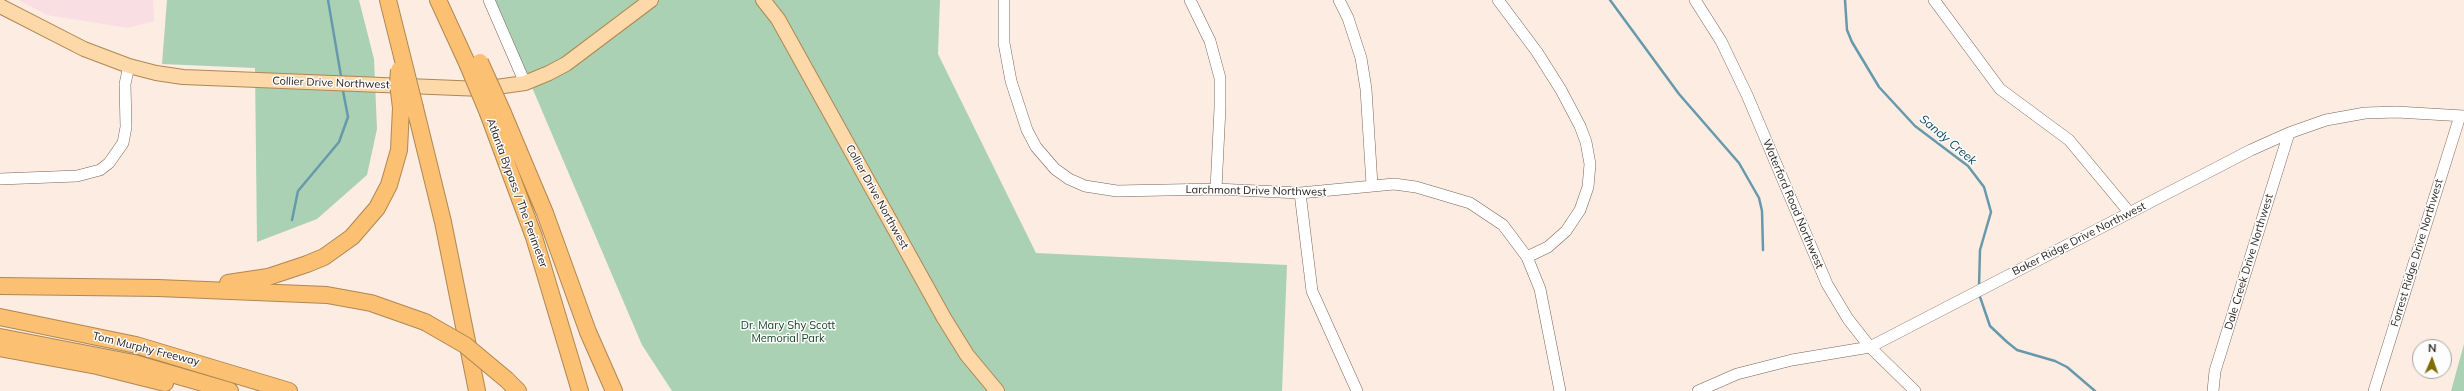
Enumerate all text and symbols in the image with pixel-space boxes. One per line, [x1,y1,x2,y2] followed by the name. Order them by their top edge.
[272,74,390,92] street label: Collier Drive Northwest
[1917,112,1979,168] water label: Sandy Creek
[484,117,550,269] street label: Atlanta Bypass / The Perimeter
[1760,137,1826,271] street label: Waterford Road Northwest
[843,143,911,251] street label: Collier Drive Northwest
[2388,178,2446,328] street label: Forrest Ridge Drive Northwest
[1186,183,1326,199] street label: Larchmont Drive Northwest
[2222,192,2276,332] street label: Dale Creek Drive Northwest
[2010,200,2148,278] street label: Baker Ridge Drive Northwest
[741,319,835,345] park label: Dr. Mary Shy Scott Memorial Park
[91,329,201,369] street label: Tom Murphy Freeway
[2412,339,2452,379] north arrow
[2428,341,2437,355] text: N

